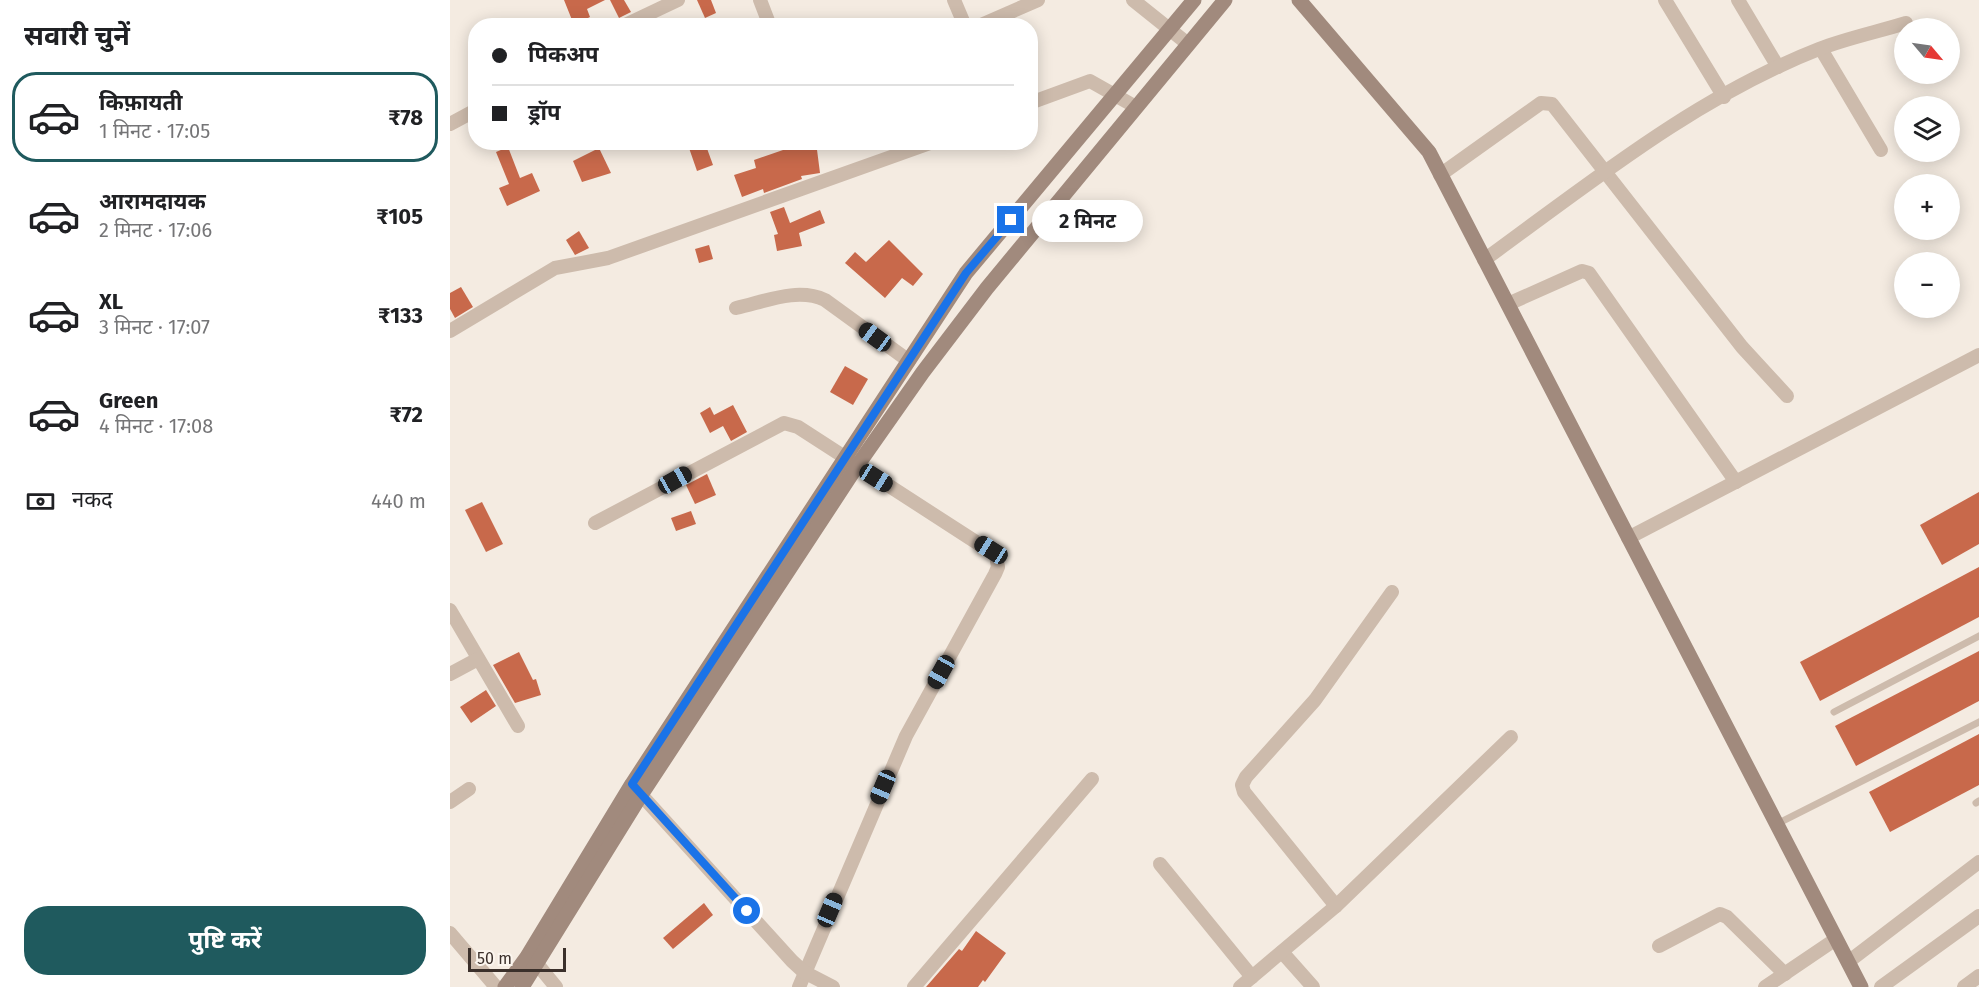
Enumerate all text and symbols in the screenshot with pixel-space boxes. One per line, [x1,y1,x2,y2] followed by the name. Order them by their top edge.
[1894,18,1960,84] north arrow
[1894,18,1960,318] map controls
[24,20,130,52] text: सवारी चुनें
[528,41,599,68] text: पिकअप
[99,89,183,116] text: किफ़ायती
[27,90,81,144] icon: car
[1894,96,1960,162] button: layers
[528,99,561,126] text: ड्रॉप
[388,104,423,131] text: ₹78
[99,119,210,143] text: 1 मिनट · 17:05
[1894,174,1960,240] button: +
[99,188,206,215] text: आरामदायक
[27,189,81,243] icon: car
[1032,199,1143,241] callout: 2 मिनट
[376,203,423,230] text: ₹105
[997,206,1024,233] route end
[1059,209,1116,233] text: 2 मिनट
[99,218,212,242] text: 2 मिनट · 17:06
[1894,252,1960,318] button: −
[27,288,81,342] icon: car
[99,288,123,315] text: XL
[378,302,423,329] text: ₹133
[99,315,210,339] text: 3 मिनट · 17:07
[855,319,895,355] car
[27,387,81,441] icon: car
[99,387,158,414] text: Green
[390,401,423,428] text: ₹72
[99,414,213,438] text: 4 मिनट · 17:08
[856,461,896,495] car
[655,463,695,497] car
[24,485,57,518] icon: cash
[72,486,113,513] text: नकद
[371,489,426,513] text: 440 m
[971,533,1011,567] car
[924,652,958,692] car
[868,767,898,807] car
[815,890,845,930] car
[733,897,760,924] route start
[24,906,426,975] button: पुष्टि करें
[468,945,566,972] scale bar
[477,949,512,968] text: 50 m

